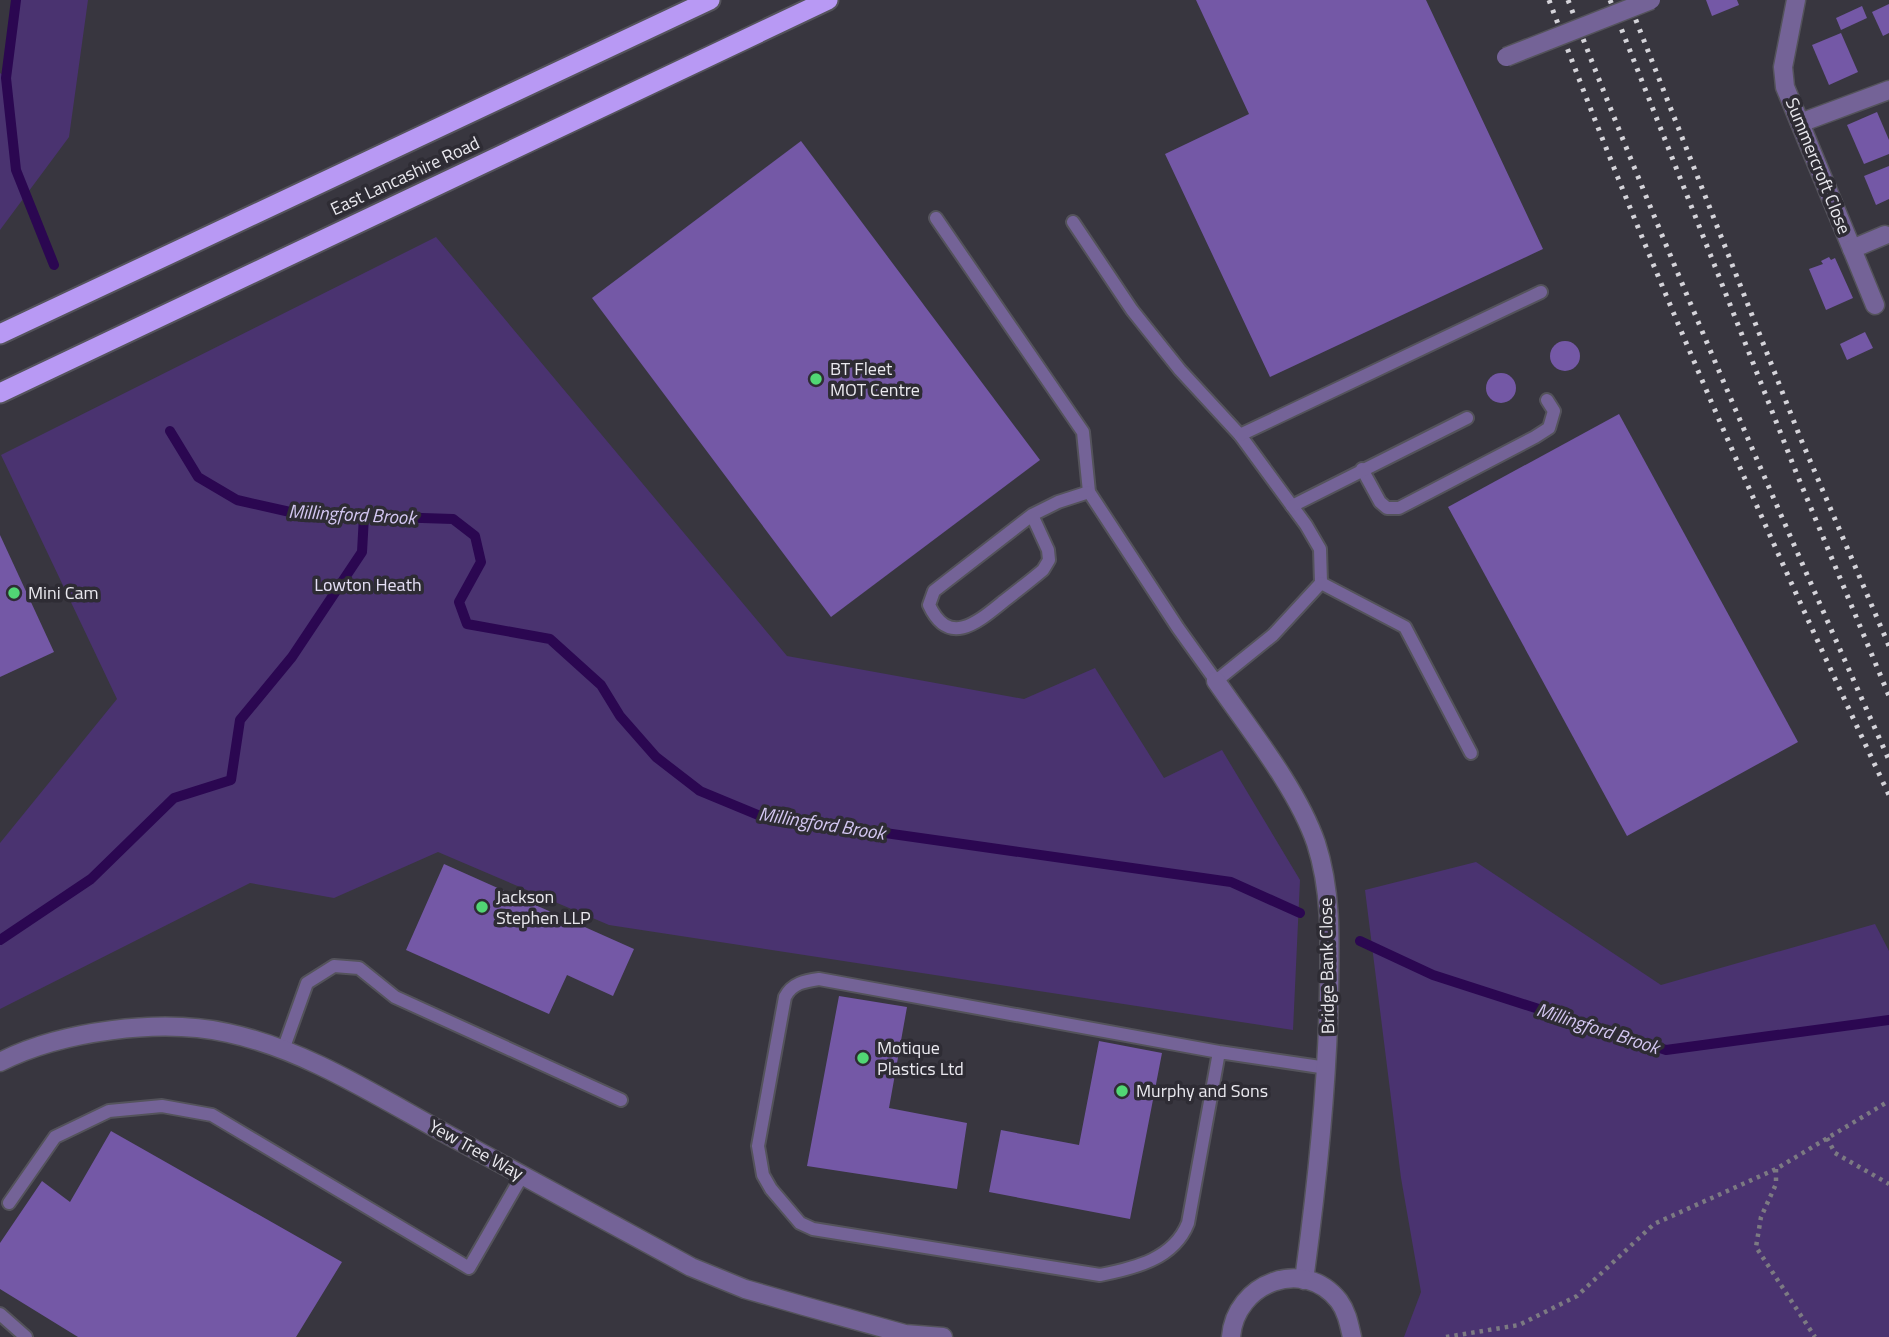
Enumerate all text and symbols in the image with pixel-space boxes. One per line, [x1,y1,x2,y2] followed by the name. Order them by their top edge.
[1779,93,1858,238] street label: Summercroft Close
[326,129,484,222] street label: East Lancashire Road
[830,355,920,403] place label: BT Fleet MOT Centre
[808,371,824,387] marker: BT Fleet MOT Centre
[288,496,419,531] water label: Millingford Brook
[314,571,422,598] park label: Lowton Heath
[28,579,99,606] place label: Mini Cam
[6,585,22,601] marker: Mini Cam
[757,798,890,847] water label: Millingford Brook
[496,883,591,931] place label: Jackson Stephen LLP
[1312,898,1341,1034] street label: Bridge Bank Close
[474,899,490,915] marker: Jackson Stephen LLP
[1533,994,1666,1062] water label: Millingford Brook
[877,1034,964,1082] place label: Motique Plastics Ltd
[855,1050,871,1066] marker: Motique Plastics Ltd
[1136,1077,1268,1104] place label: Murphy and Sons
[1114,1083,1130,1099] marker: Murphy and Sons
[424,1112,529,1187] street label: Yew Tree Way

